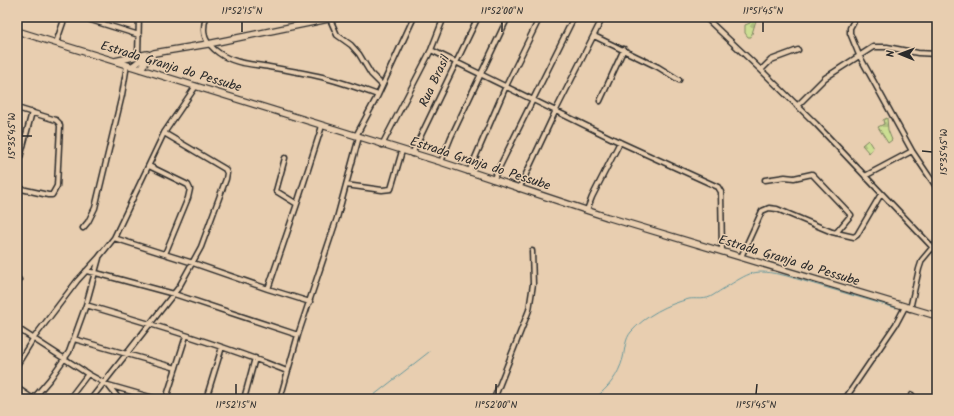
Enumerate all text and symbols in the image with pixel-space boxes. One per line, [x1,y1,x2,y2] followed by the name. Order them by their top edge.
[222,3,263,19] text: 11°52'15"N
[481,3,523,19] text: 11°52'00"N
[743,3,784,19] text: 11°51'45"N
[880,34,920,74] north arrow
[98,36,244,99] street label: Estrada Granja do Pessube
[882,50,900,57] text: N
[414,51,456,111] street label: Rua Brasil
[4,113,20,159] text: 15°35'45"W
[936,129,952,175] text: 15°35'45"W
[407,131,553,197] street label: Estrada Granja do Pessube
[716,230,862,293] street label: Estrada Granja do Pessube
[216,397,257,413] text: 11°52'15"N
[475,397,517,413] text: 11°52'00"N
[736,397,777,413] text: 11°51'45"N

